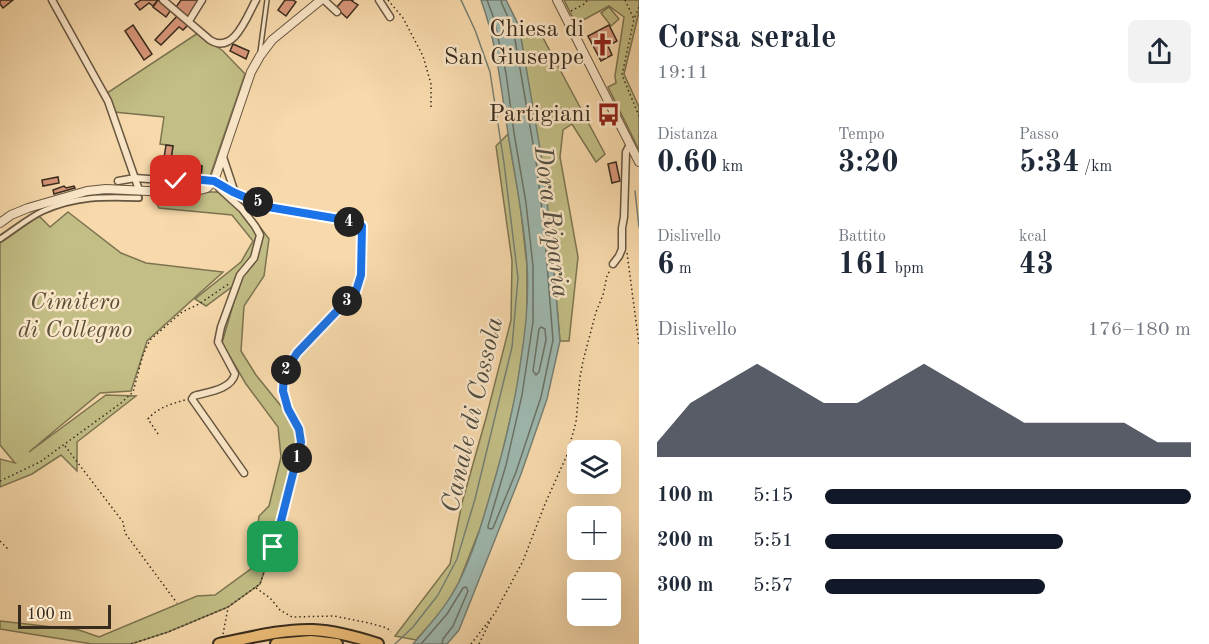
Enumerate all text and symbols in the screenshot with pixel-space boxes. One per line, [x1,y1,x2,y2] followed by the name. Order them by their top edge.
[444,18,584,70] place label: Chiesa di San Giuseppe
[1128,20,1191,83] button: share
[657,22,837,55] text: Corsa serale
[589,31,615,57] church icon: Chiesa di San Giuseppe
[657,63,709,83] text: 19:11
[596,102,622,128] bus stop icon: Partigiani
[488,103,591,127] place label: Partigiani
[657,127,718,143] text: Distanza
[838,127,885,143] text: Tempo
[1019,127,1059,143] text: Passo
[529,143,573,300] water label: Dora Riparia
[657,148,718,178] text: 0.60
[838,148,899,178] text: 3:20
[1019,148,1080,178] text: 5:34
[150,155,201,206] pin
[718,159,743,175] text: km
[1080,159,1112,175] text: /km
[159,164,192,197] icon: check
[243,187,273,217] pin: 5
[253,194,263,210] text: 5
[334,207,364,237] pin: 4
[344,214,354,230] text: 4
[657,229,721,245] text: Dislivello
[838,229,886,245] text: Battito
[1019,229,1047,245] text: kcal
[657,250,674,280] text: 6
[838,250,890,280] text: 161
[1019,250,1054,280] text: 43
[674,261,692,277] text: m
[890,261,924,277] text: bpm
[332,286,362,316] pin: 3
[18,291,132,343] park label: Cimitero di Collegno
[342,293,352,309] text: 3
[438,315,508,515] water label: Canale di Cossola
[657,320,737,340] text: Dislivello
[1088,320,1191,340] text: 176–180 m
[271,355,301,385] pin: 2
[281,362,291,378] text: 2
[567,440,621,626] map controls
[567,440,621,494] button: layers
[282,443,312,473] pin: 1
[292,450,302,466] text: 1
[657,486,713,506] text: 100 m
[753,486,793,506] text: 5:15
[567,506,621,560] button: +
[247,521,298,572] pin
[256,530,289,563] icon: arrive
[657,531,713,551] text: 200 m
[753,531,793,551] text: 5:51
[567,572,621,626] button: −
[657,576,713,596] text: 300 m
[753,576,793,596] text: 5:57
[18,602,111,630] scale bar
[27,607,72,623] text: 100 m

